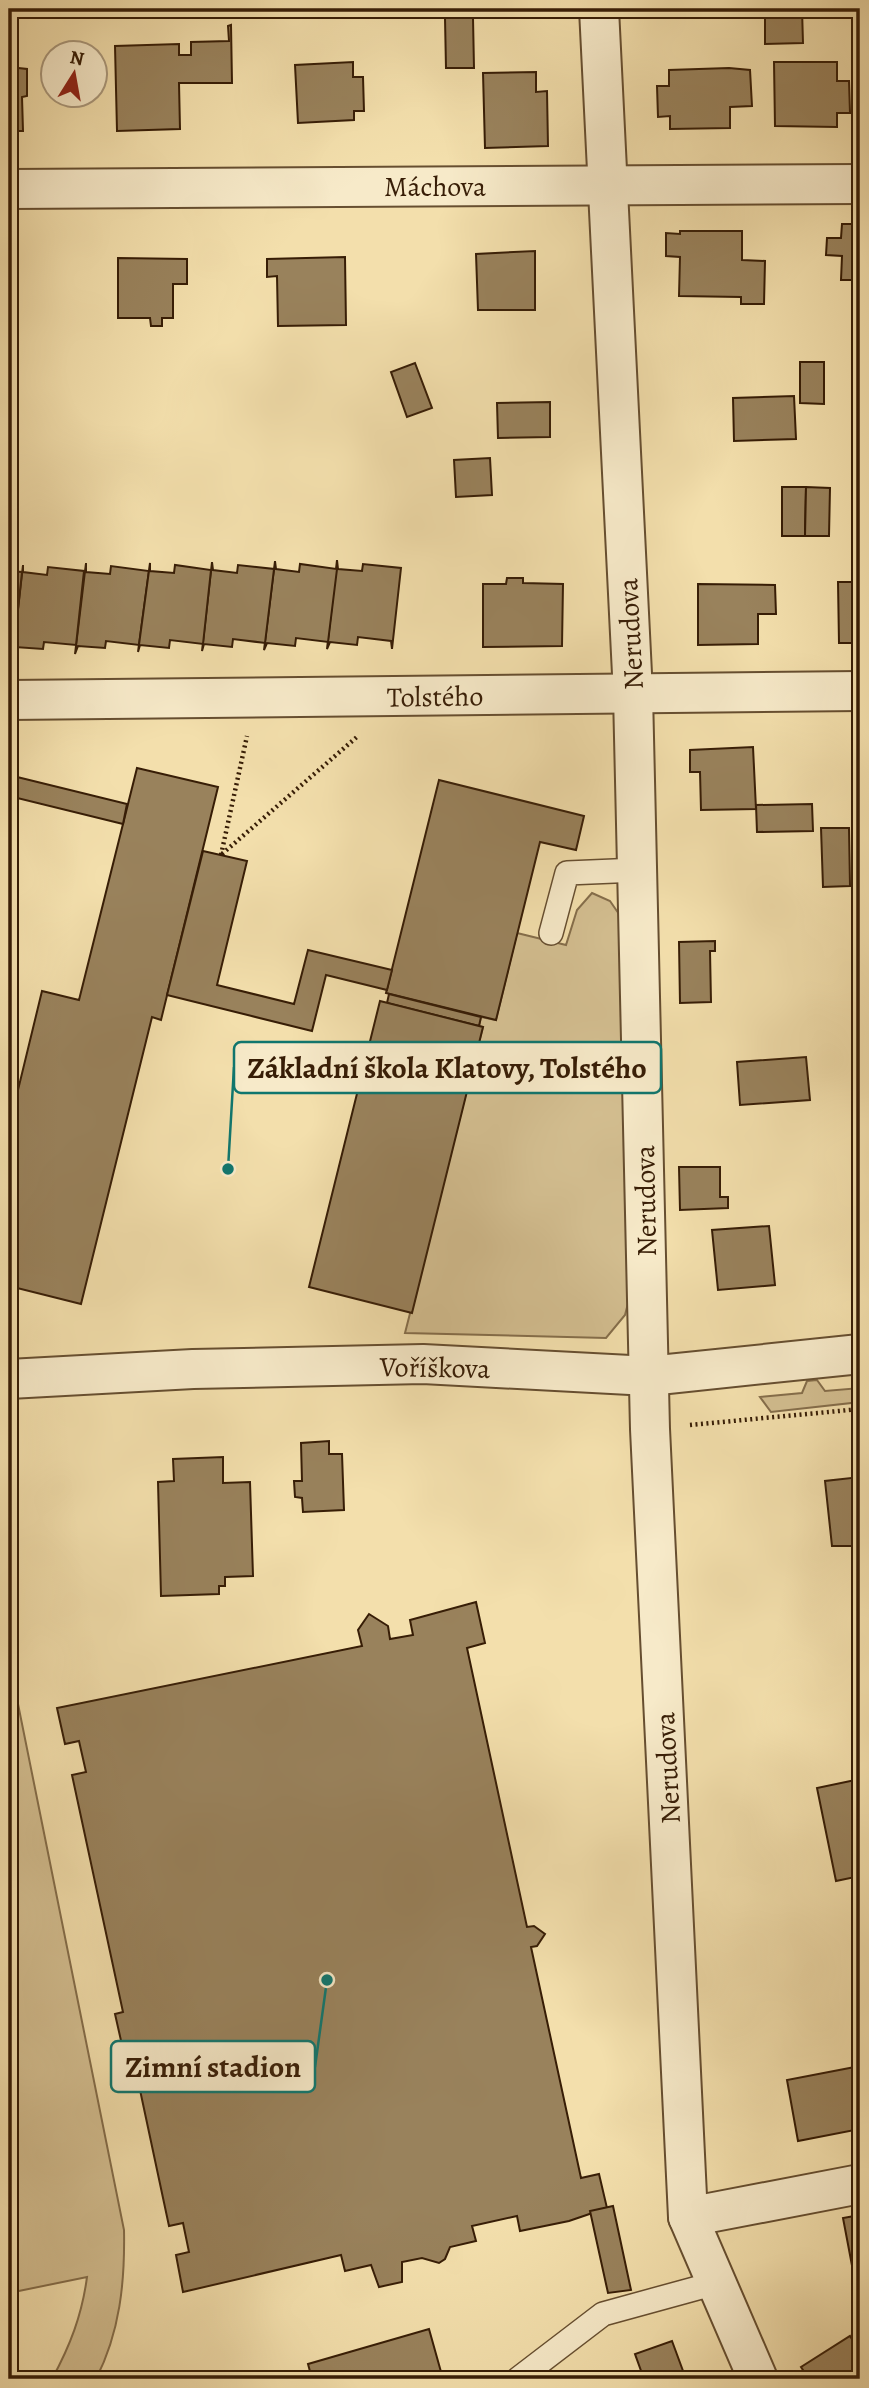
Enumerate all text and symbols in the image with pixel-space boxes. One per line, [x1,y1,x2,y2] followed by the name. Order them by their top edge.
[38,38,108,108] north arrow
[68,44,86,72] text: N
[384,168,486,206] street label: Máchova
[609,577,653,691] street label: Nerudova
[387,677,484,717] street label: Tolstého
[234,1042,661,1093] callout: Základní škola Klatovy, Tolstého
[247,1048,647,1088] text: Základní škola Klatovy, Tolstého
[626,1145,666,1257] street label: Nerudova
[378,1348,491,1388] street label: Voříškova
[646,1711,690,1825] street label: Nerudova
[111,2041,315,2092] callout: Zimní stadion
[125,2047,301,2087] text: Zimní stadion

